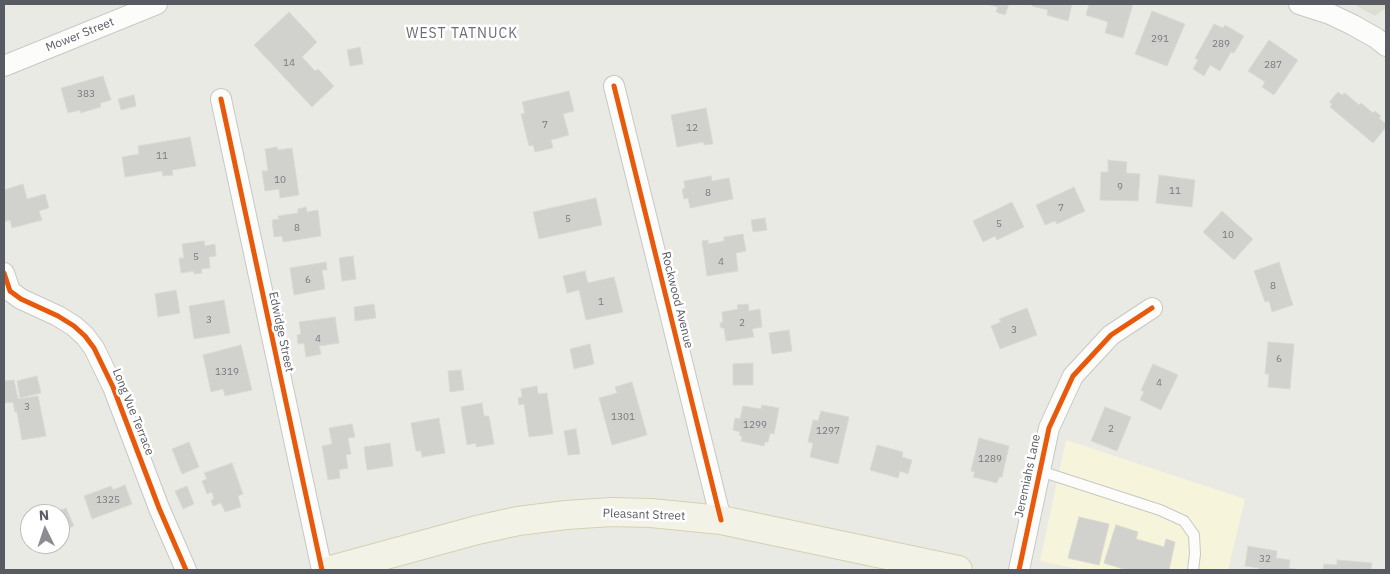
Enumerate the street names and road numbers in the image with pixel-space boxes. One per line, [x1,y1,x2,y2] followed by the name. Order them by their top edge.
[44,15,116,55] street label: Mower Street
[658,250,696,350] street label: Rockwood Avenue
[265,291,297,373] street label: Edwidge Street
[109,367,157,457] street label: Long Vue Terrace
[1012,433,1044,519] street label: Jeremiahs Lane
[602,506,686,524] street label: Pleasant Street

